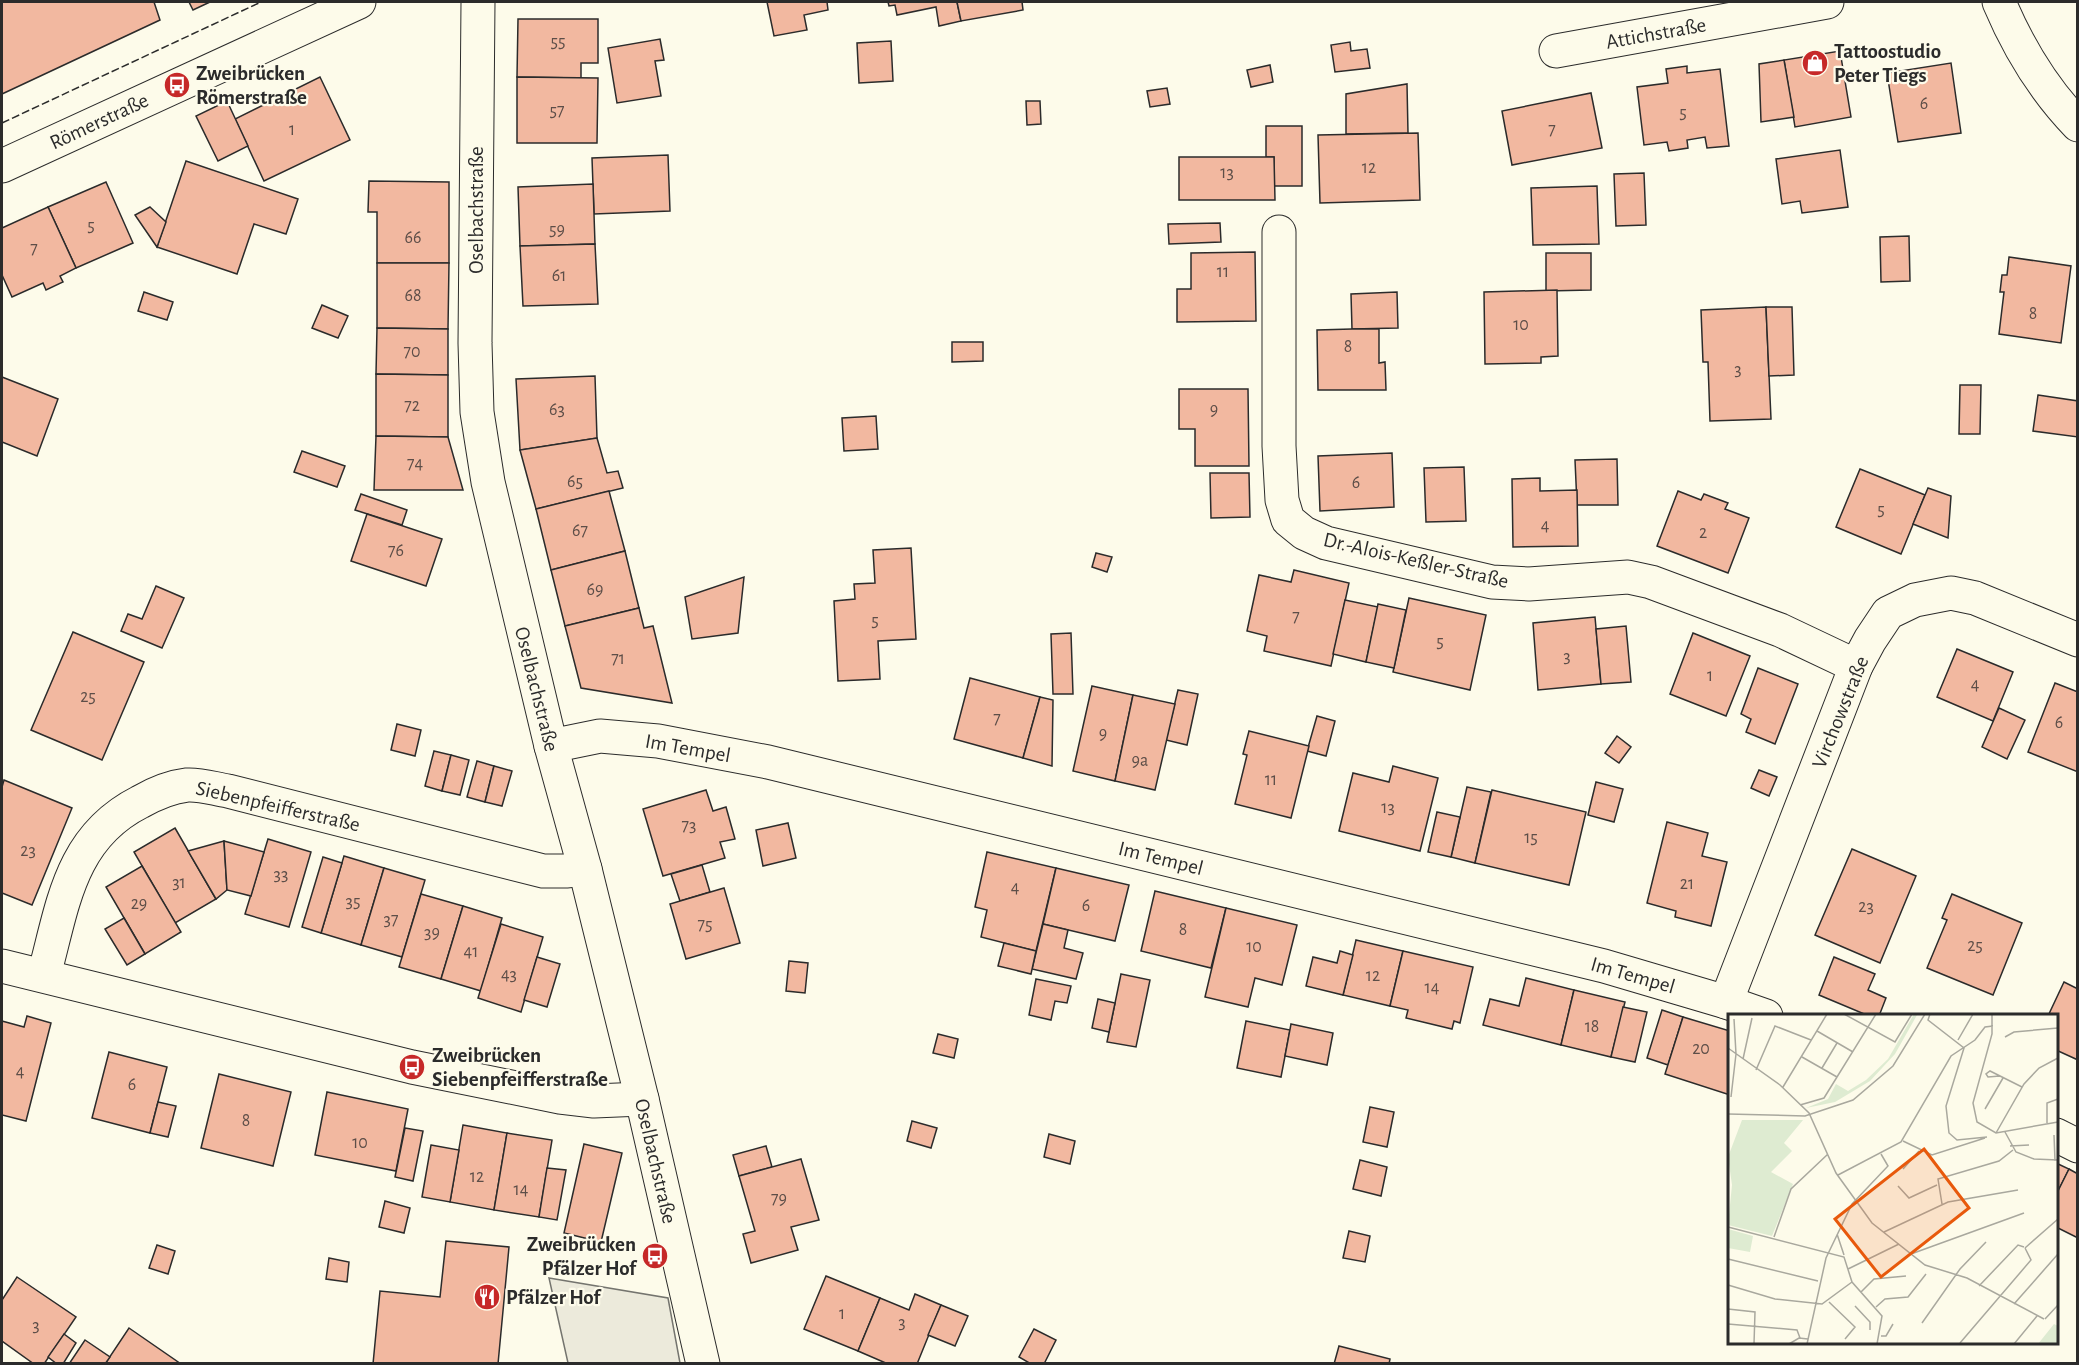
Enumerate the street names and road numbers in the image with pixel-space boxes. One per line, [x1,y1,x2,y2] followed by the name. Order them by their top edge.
[1604,14,1708,53] street label: Attichstraße
[47,89,152,153] street label: Römerstraße
[466,146,487,274] street label: Oselbachstraße
[1321,529,1510,592] street label: Dr.-Alois-Keßler-Straße
[511,625,562,754] street label: Oselbachstraße
[1808,653,1872,771] street label: Virchowstraße
[643,731,732,766] street label: Im Tempel
[194,777,362,836] street label: Siebenpfeifferstraße
[1116,838,1205,879] street label: Im Tempel
[1588,953,1677,998] street label: Im Tempel
[631,1097,680,1226] street label: Oselbachstraße

